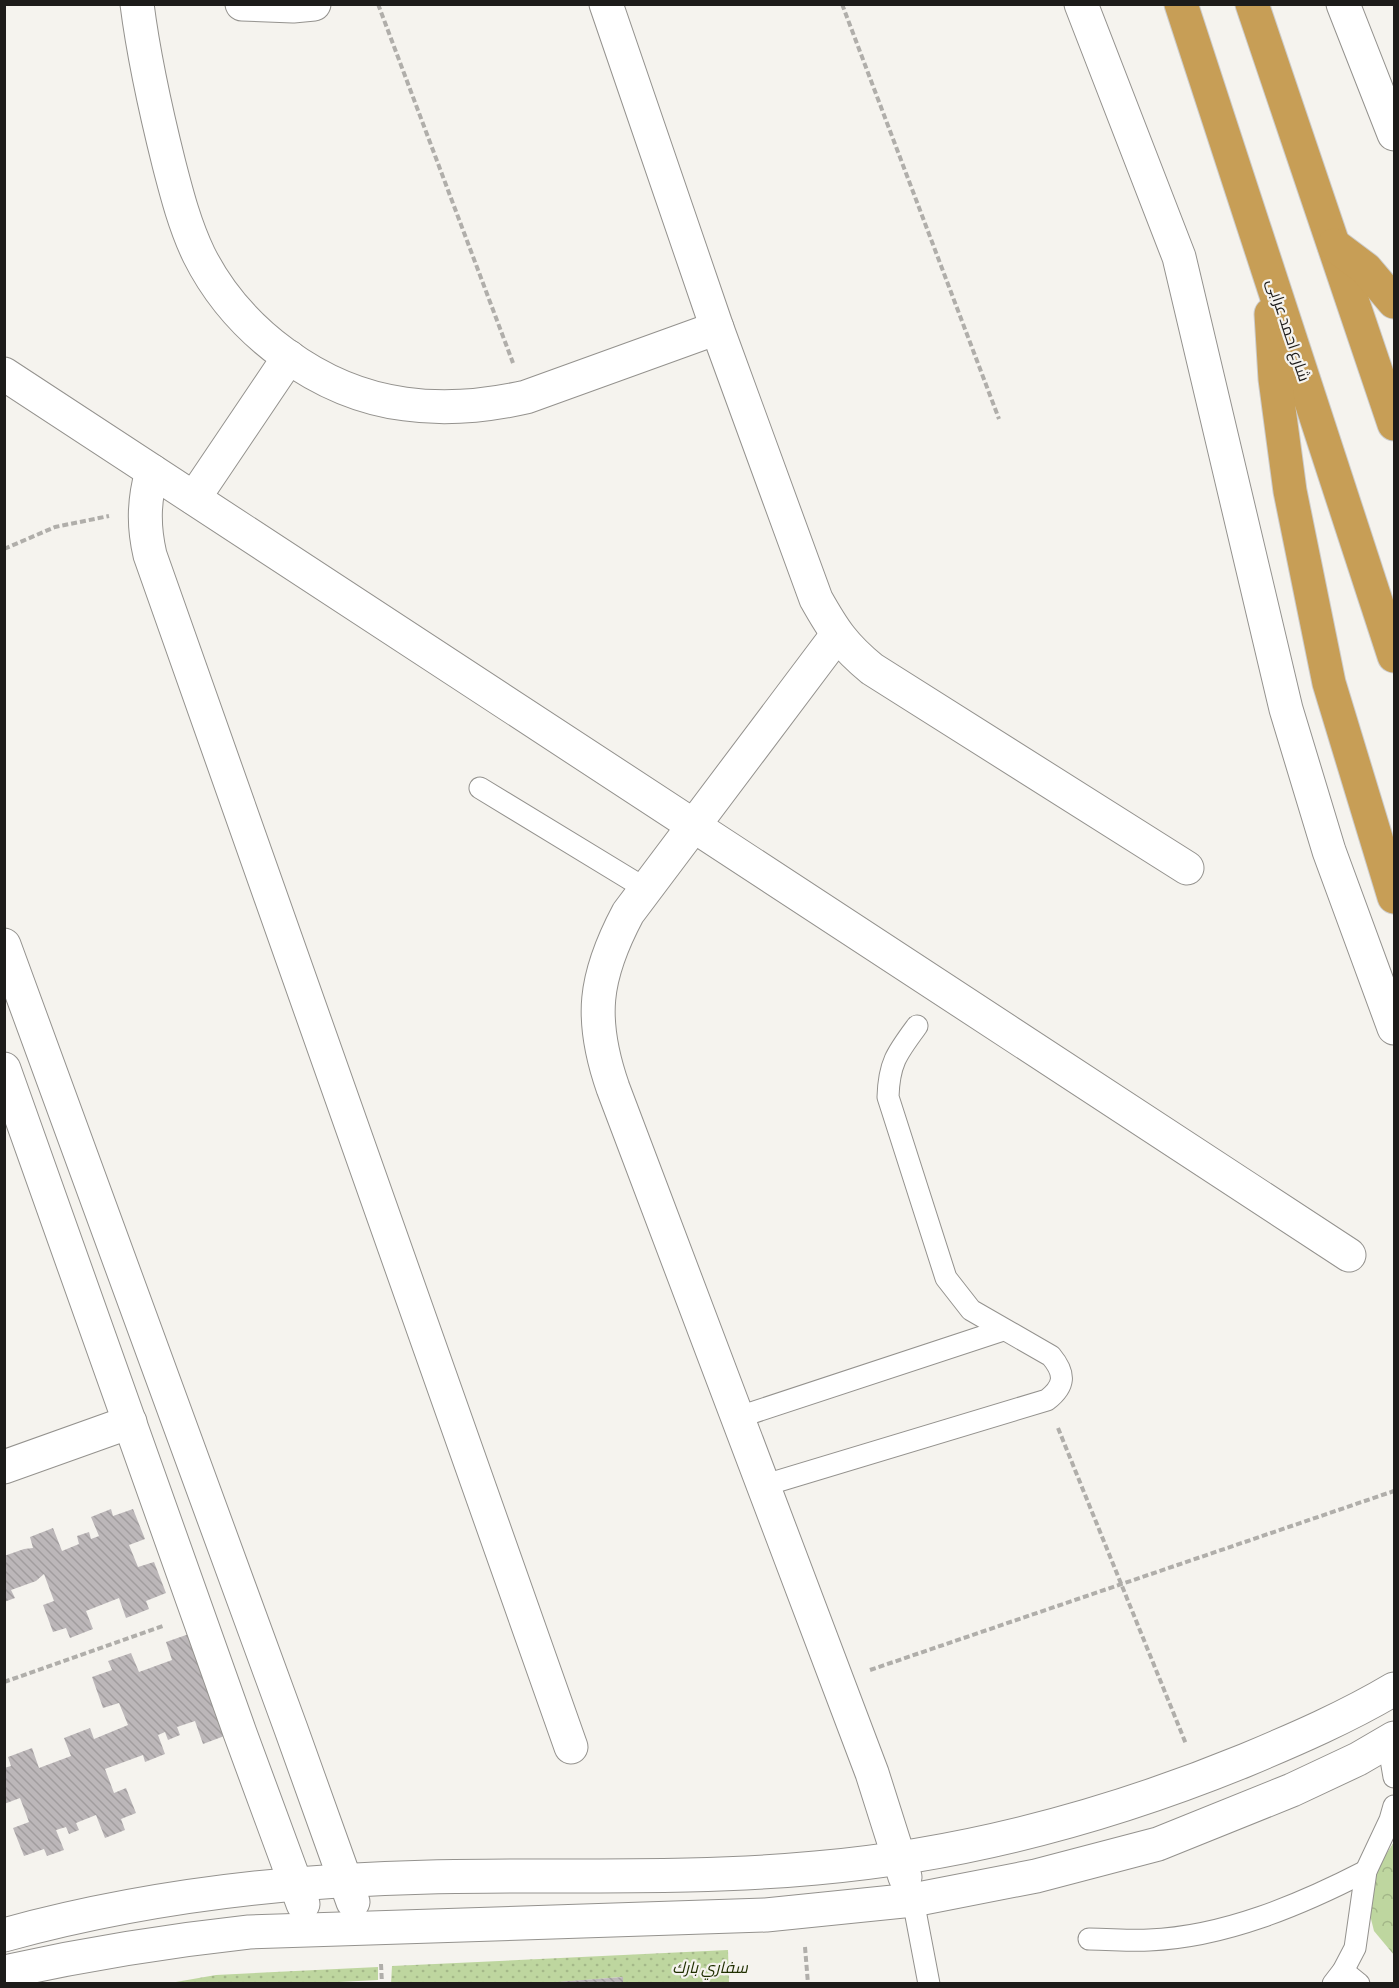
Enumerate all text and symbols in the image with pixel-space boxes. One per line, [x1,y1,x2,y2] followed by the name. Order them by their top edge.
[1261,277,1313,384] street label: شارع احمد عرابى
[672,1959,748,1980] park label: سفاري بارك

